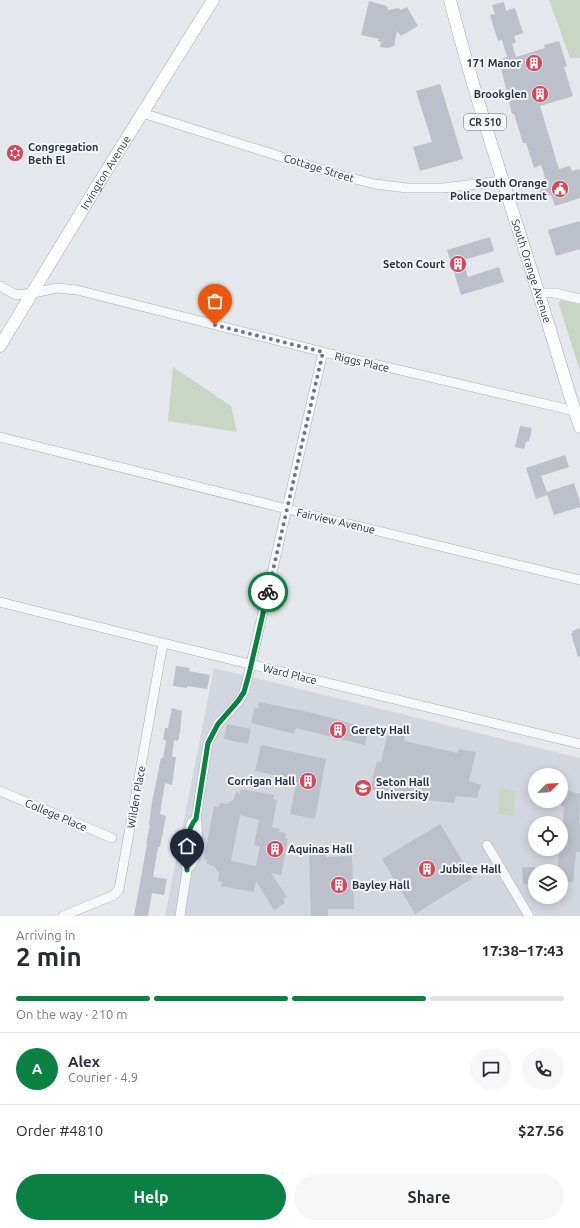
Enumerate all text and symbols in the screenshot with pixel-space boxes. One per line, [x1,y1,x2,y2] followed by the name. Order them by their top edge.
[524,53,544,73] building icon: 171 Manor
[466,57,521,69] place label: 171 Manor
[530,84,550,104] building icon: Brookglen
[474,88,527,100] place label: Brookglen
[464,114,506,130] road number: CR 510
[78,133,133,212] street label: Irvington Avenue
[28,141,99,166] place label: Congregation Beth El
[5,143,25,163] synagogue icon: Congregation Beth El
[282,152,356,185] street label: Cottage Street
[450,177,547,202] place label: South Orange Police Department
[550,179,570,199] public building icon: South Orange Police Department
[509,218,553,324] street label: South Orange Avenue
[448,254,468,274] building icon: Seton Court
[383,258,445,270] place label: Seton Court
[198,284,232,325] pin
[204,290,226,312] icon: bag
[333,350,391,374] street label: Riggs Place
[296,506,376,536] street label: Fairview Avenue
[248,572,288,612] courier
[257,581,279,603] icon: bike
[262,662,318,686] street label: Ward Place
[328,720,348,740] building icon: Gerety Hall
[351,724,410,736] place label: Gerety Hall
[125,765,147,829] street label: Wilden Place
[528,768,568,808] north arrow
[528,768,568,904] map controls
[298,771,318,791] building icon: Corrigan Hall
[227,775,296,787] place label: Corrigan Hall
[376,776,430,801] place label: Seton Hall University
[353,778,373,798] school or university icon: Seton Hall University
[23,797,89,833] street label: College Place
[528,816,568,856] button: locate
[170,829,204,870] pin
[176,835,198,857] icon: home
[265,839,285,859] building icon: Aquinas Hall
[288,843,353,855] place label: Aquinas Hall
[417,859,437,879] building icon: Jubilee Hall
[440,863,502,875] place label: Jubilee Hall
[528,864,568,904] button: layers
[329,875,349,895] building icon: Bayley Hall
[352,879,410,891] place label: Bayley Hall
[16,928,75,942] text: Arriving in
[16,942,82,971] text: 2 min
[481,942,564,959] text: 17:38–17:43
[16,1007,128,1021] text: On the way · 210 m
[470,1048,512,1090] button: chat
[522,1048,564,1090] button: phone
[68,1053,100,1070] text: Alex
[32,1060,42,1077] text: A
[68,1070,138,1084] text: Courier · 4.9
[16,1122,103,1139] text: Order #4810
[518,1122,564,1139] text: $27.56
[16,1174,286,1220] button: Help
[294,1174,564,1220] button: Share

